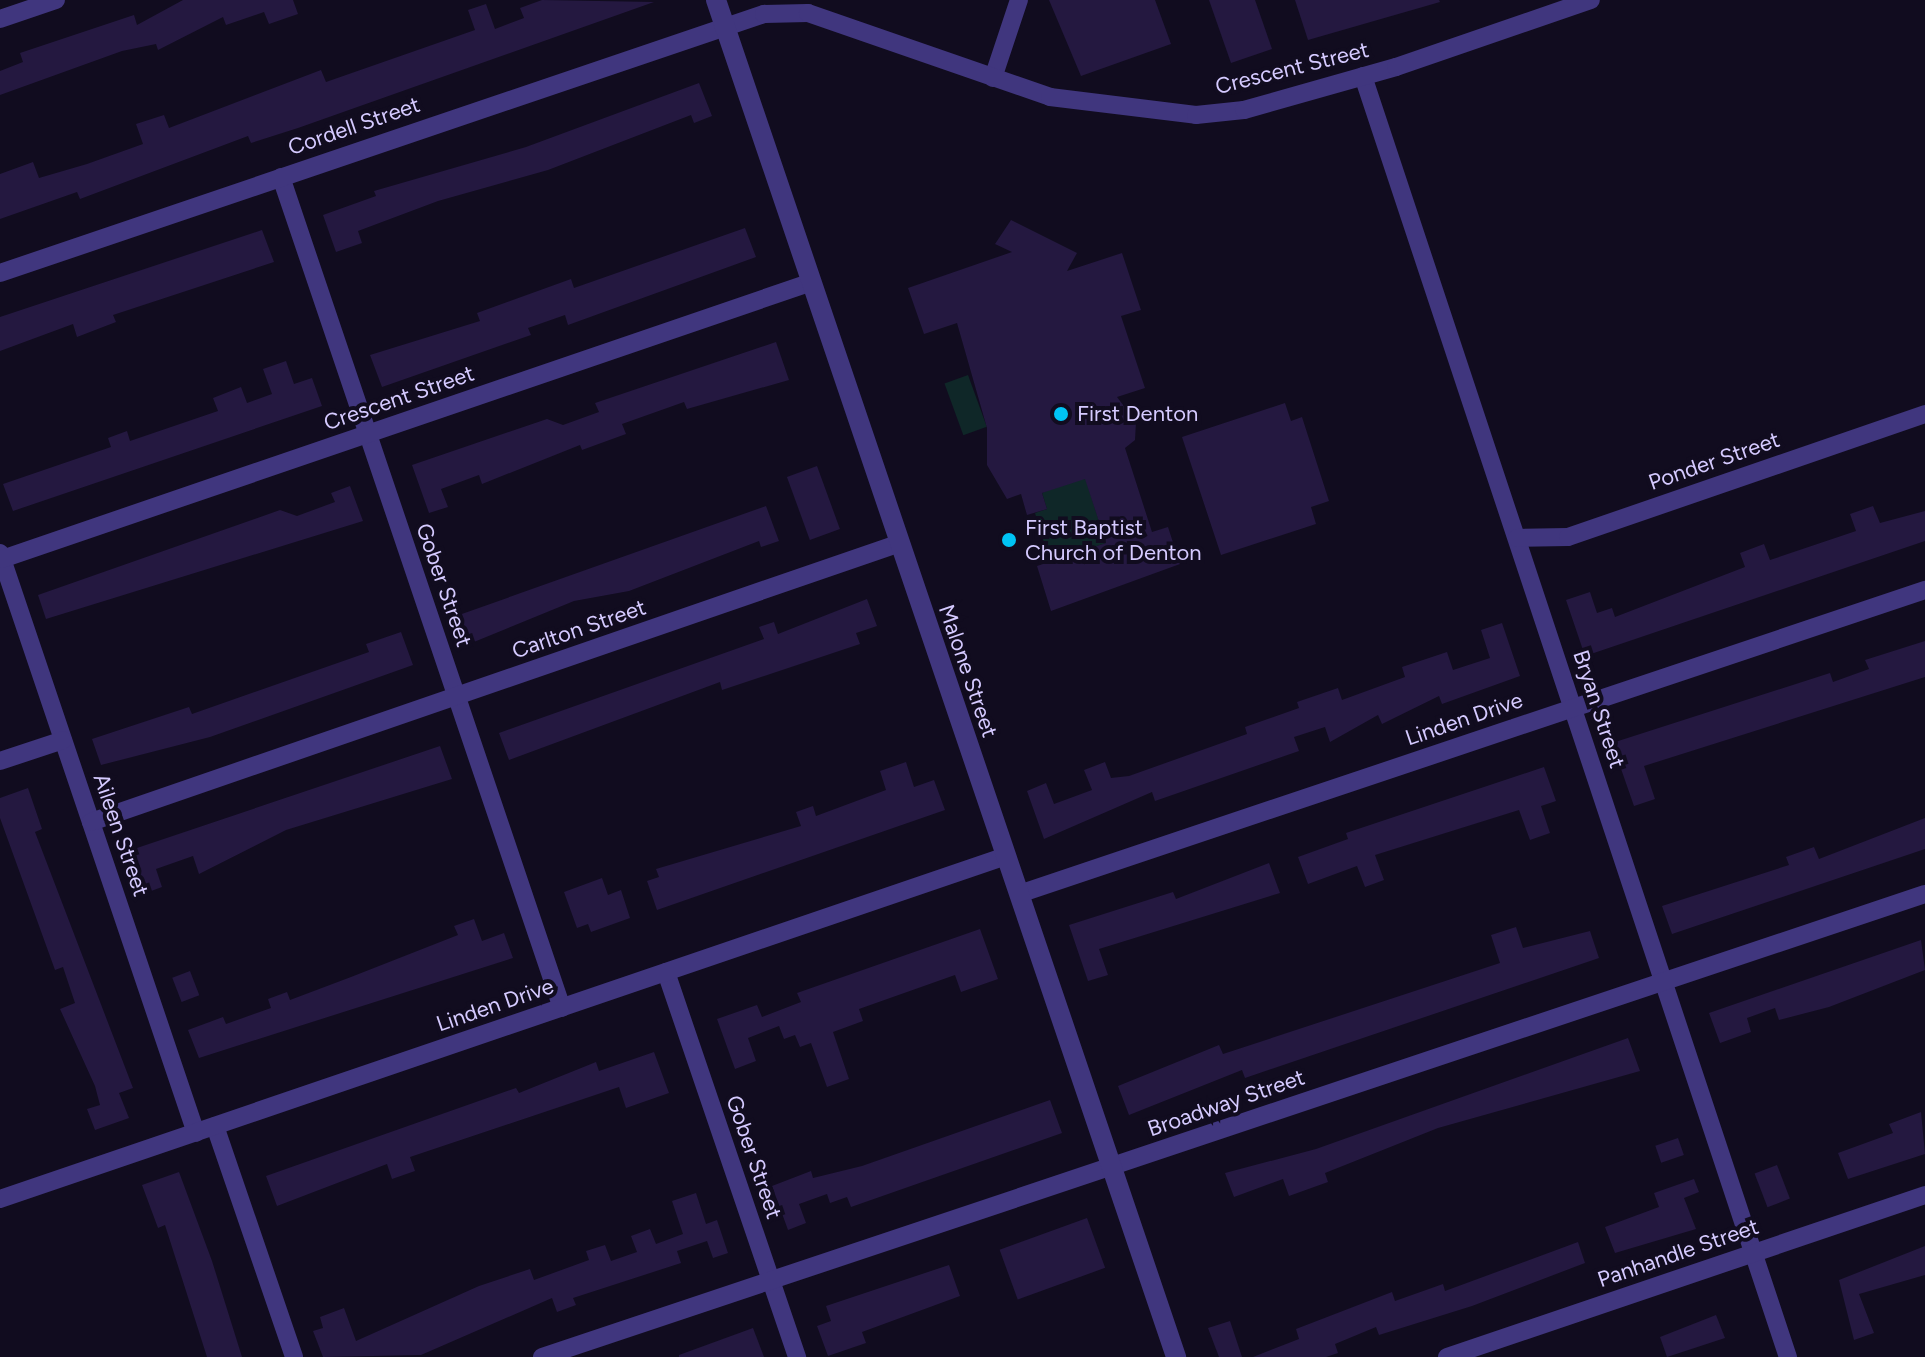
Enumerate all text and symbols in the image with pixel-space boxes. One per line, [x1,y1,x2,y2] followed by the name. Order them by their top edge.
[1213,36,1371,100] street label: Crescent Street
[285,91,423,161] street label: Cordell Street
[320,360,478,436] street label: Crescent Street
[1077,401,1198,427] place label: First Denton
[1052,405,1070,423] marker: First Denton
[1645,426,1783,496] street label: Ponder Street
[1025,514,1201,566] place label: First Baptist Church of Denton
[411,520,477,650] street label: Gober Street
[1000,531,1018,549] marker: First Baptist Church of Denton
[509,594,649,664] street label: Carlton Street
[933,601,1003,741] street label: Malone Street
[1567,647,1631,771] street label: Bryan Street
[1402,687,1526,751] street label: Linden Drive
[88,770,154,900] street label: Aileen Street
[433,973,557,1037] street label: Linden Drive
[1144,1064,1308,1142] street label: Broadway Street
[721,1092,787,1222] street label: Gober Street
[1594,1213,1762,1293] street label: Panhandle Street

